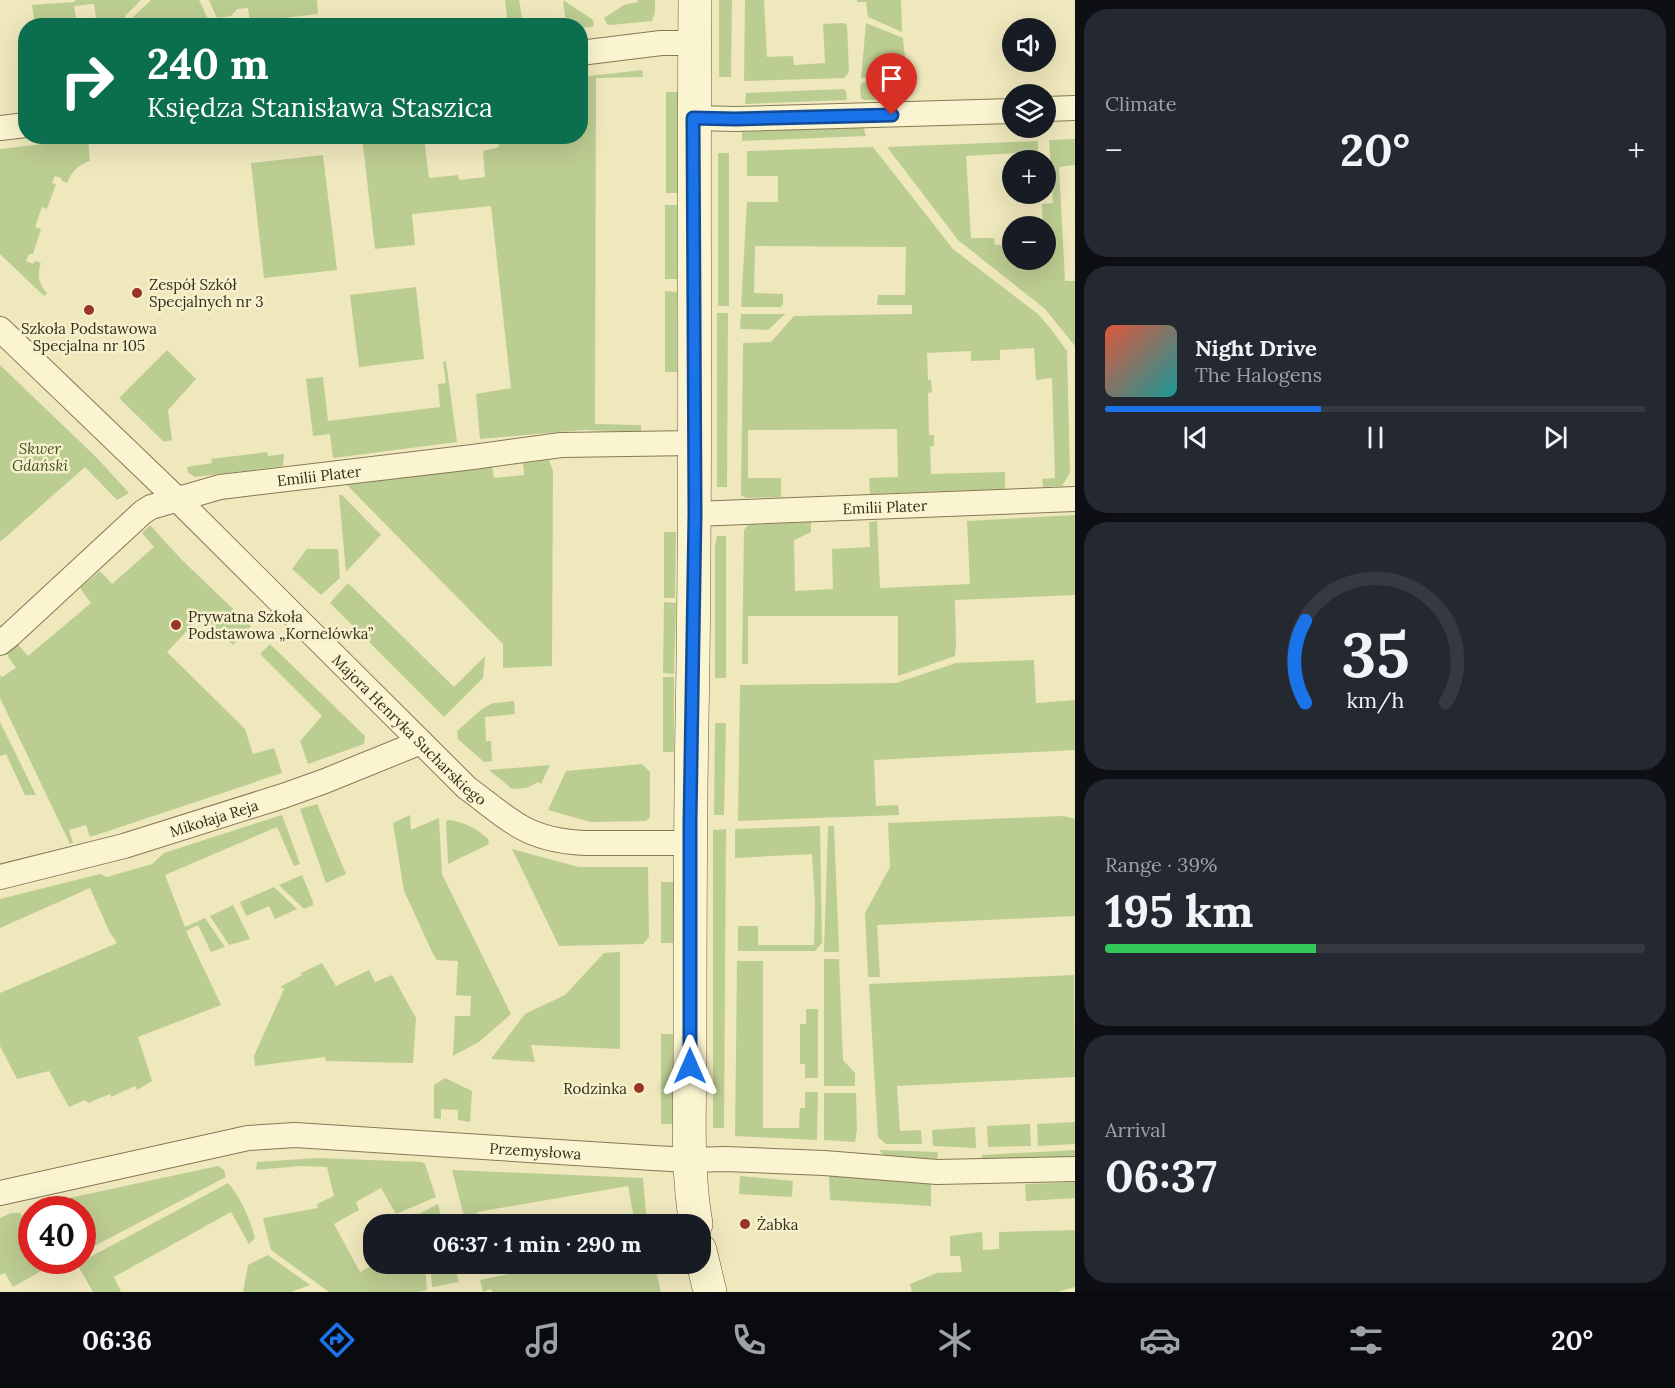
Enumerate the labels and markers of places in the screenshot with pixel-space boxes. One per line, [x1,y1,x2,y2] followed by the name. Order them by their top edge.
[866,53,917,115] pin
[149,275,264,311] place label: Zespół Szkół Specjalnych nr 3
[130,286,144,300] marker: Zespół Szkół Specjalnych nr 3
[82,303,96,317] marker: Szkoła Podstawowa Specjalna nr 105
[21,319,157,355] place label: Szkoła Podstawowa Specjalna nr 105
[188,607,373,643] place label: Prywatna Szkoła Podstawowa „Kornelówka”
[169,618,183,632] marker: Prywatna Szkoła Podstawowa „Kornelówka”
[563,1079,627,1098] place label: Rodzinka
[632,1081,646,1095] marker: Rodzinka
[757,1215,799,1234] place label: Żabka
[738,1217,752,1231] marker: Żabka

